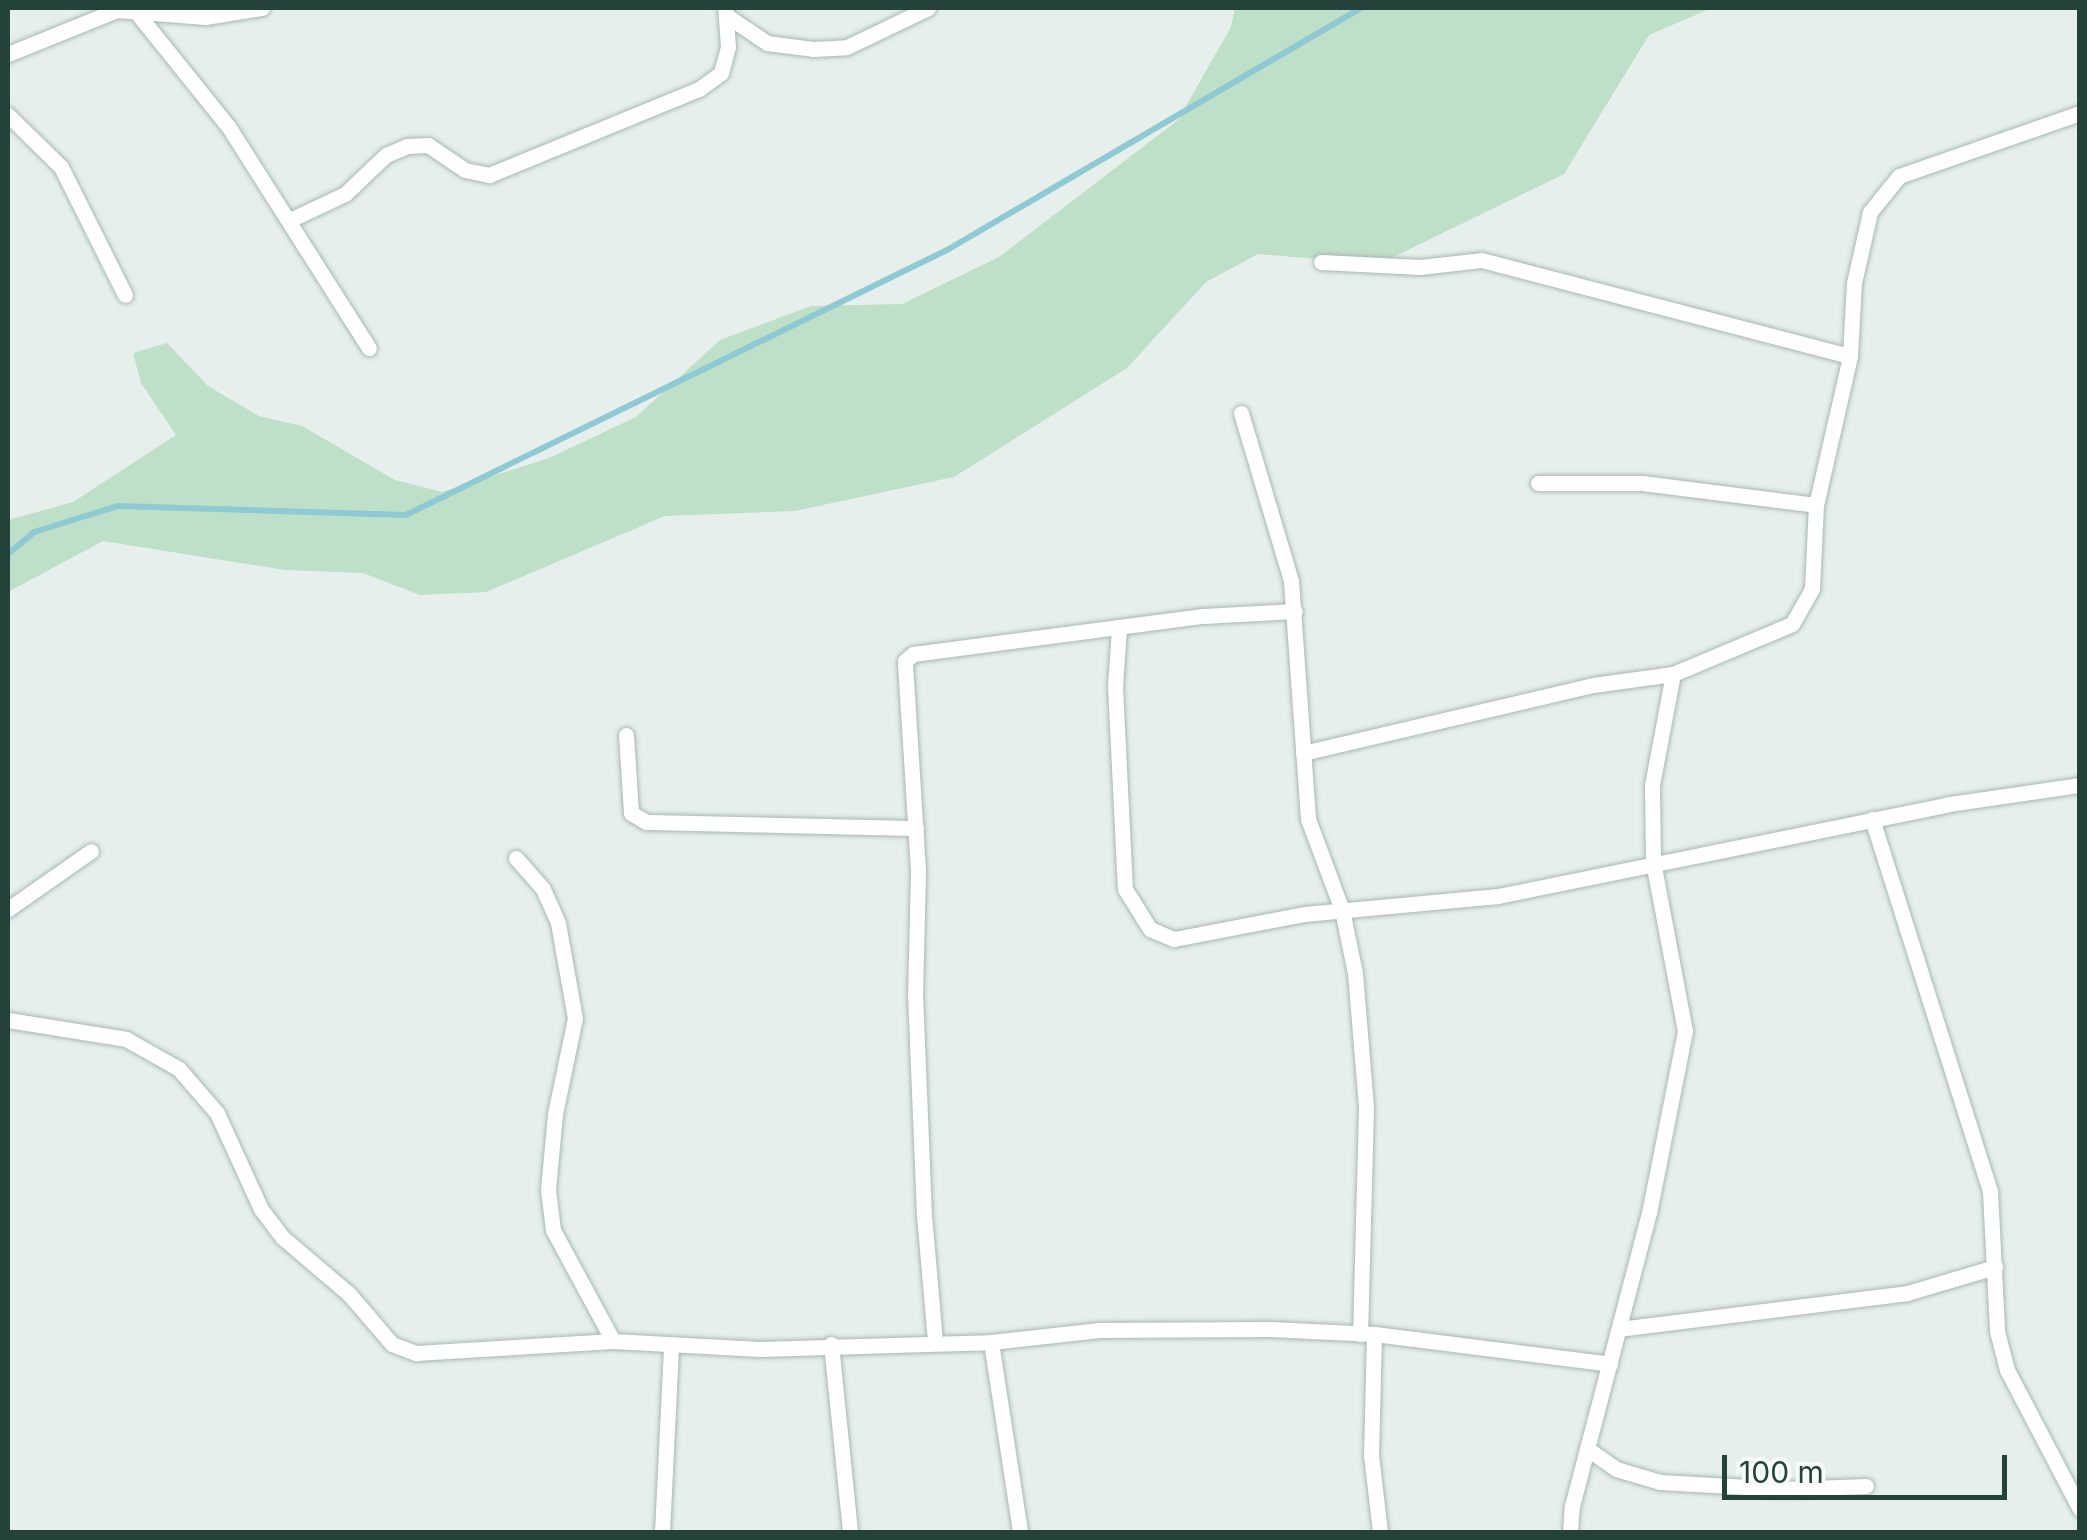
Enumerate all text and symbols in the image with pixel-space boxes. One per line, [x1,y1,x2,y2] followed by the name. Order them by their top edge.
[1727,1435,2012,1497] scale bar
[1739,1454,1824,1490] text: 100 m

